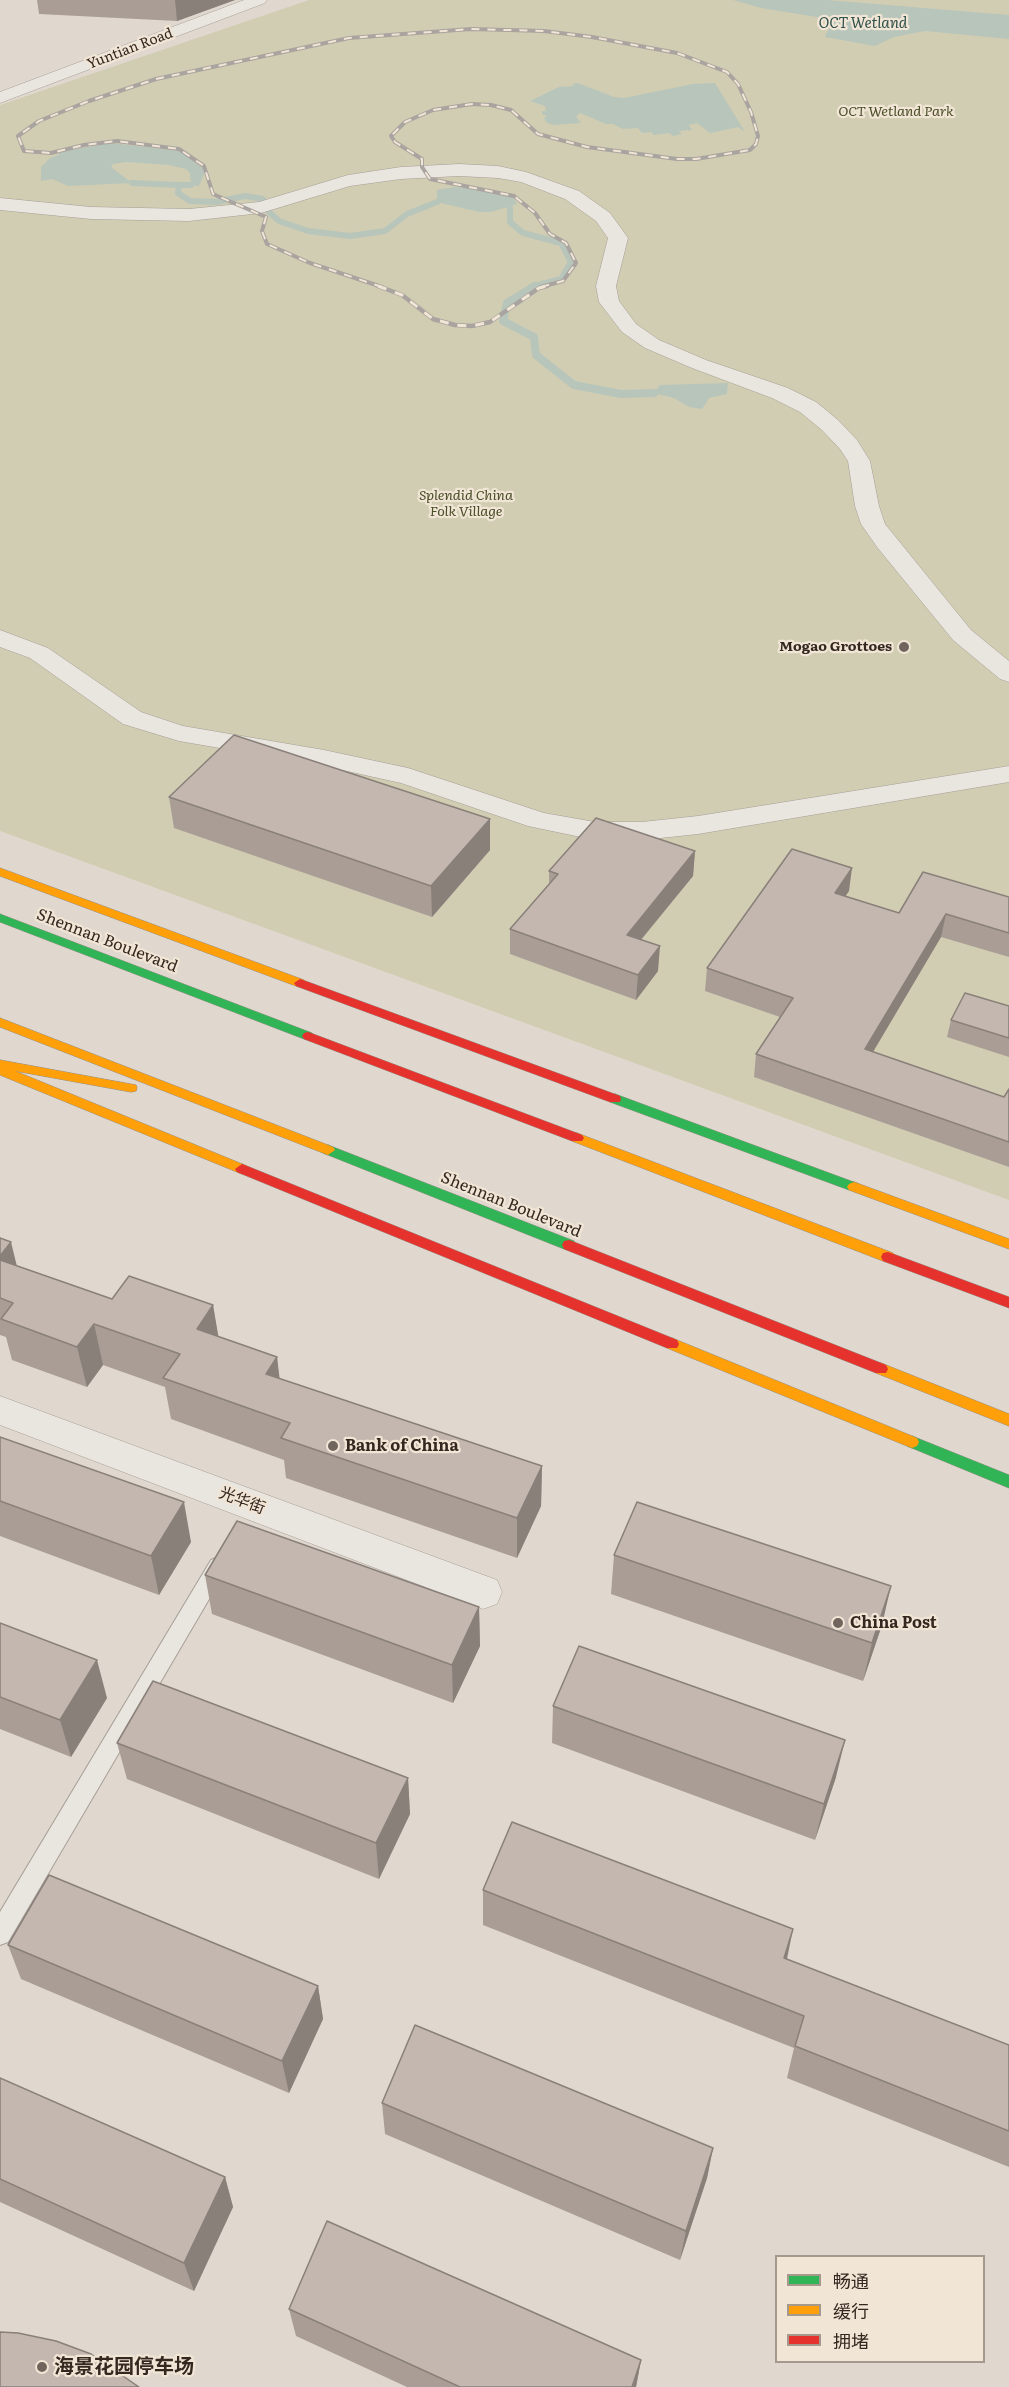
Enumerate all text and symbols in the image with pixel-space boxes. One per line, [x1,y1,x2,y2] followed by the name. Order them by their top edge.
[819,15,907,33] water label: OCT Wetland
[85,25,175,73] street label: Yuntian Road
[838,104,954,120] park label: OCT Wetland Park
[419,488,513,520] park label: Splendid China Folk Village
[779,639,892,655] place label: Mogao Grottoes
[897,640,911,654] marker: Mogao Grottoes
[34,905,180,977] street label: Shennan Boulevard
[438,1168,584,1242] street label: Shennan Boulevard
[345,1436,459,1456] place label: Bank of China
[326,1439,340,1453] marker: Bank of China
[216,1483,268,1519] street label: 光华街
[850,1613,937,1633] place label: China Post
[831,1616,845,1630] marker: China Post
[775,2255,985,2363] legend
[833,2267,869,2294] text: 畅通
[833,2297,869,2324] text: 缓行
[833,2327,869,2354] text: 拥堵
[54,2355,194,2379] place label: 海景花园停车场
[35,2360,49,2374] marker: 海景花园停车场

